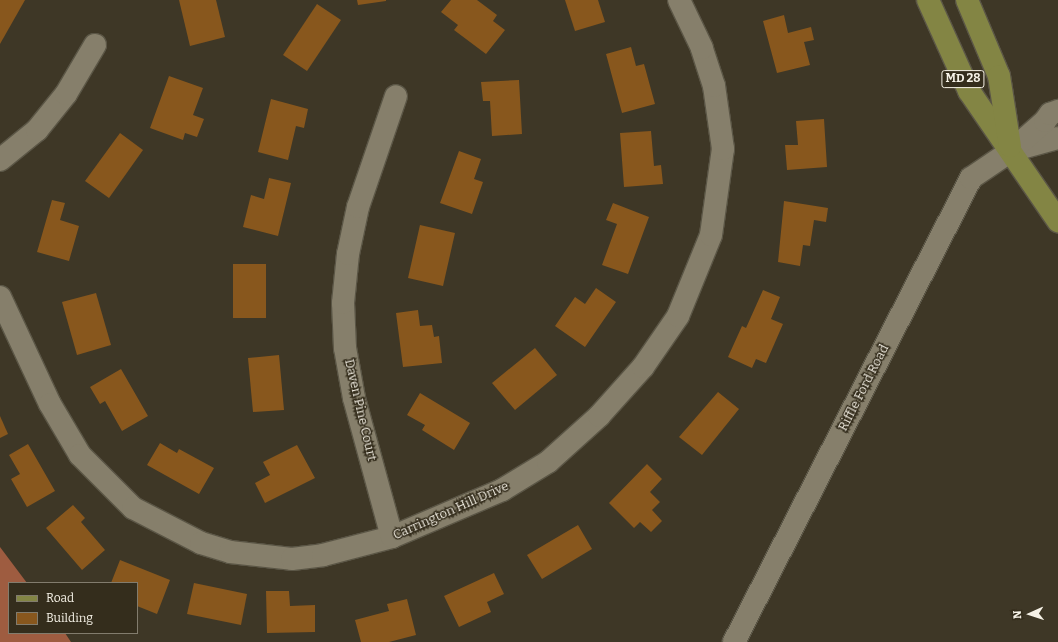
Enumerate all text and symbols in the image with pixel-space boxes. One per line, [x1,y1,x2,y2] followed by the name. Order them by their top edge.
[941,69,985,89] road number: MD 28
[835,342,893,434] street label: Riffle Ford Road
[341,358,379,462] street label: Daven Pine Court
[391,478,511,544] street label: Carrington Hill Drive
[8,582,138,634] legend
[46,591,74,605] text: Road
[1010,594,1050,634] north arrow
[1011,610,1024,619] text: N
[46,611,93,625] text: Building

